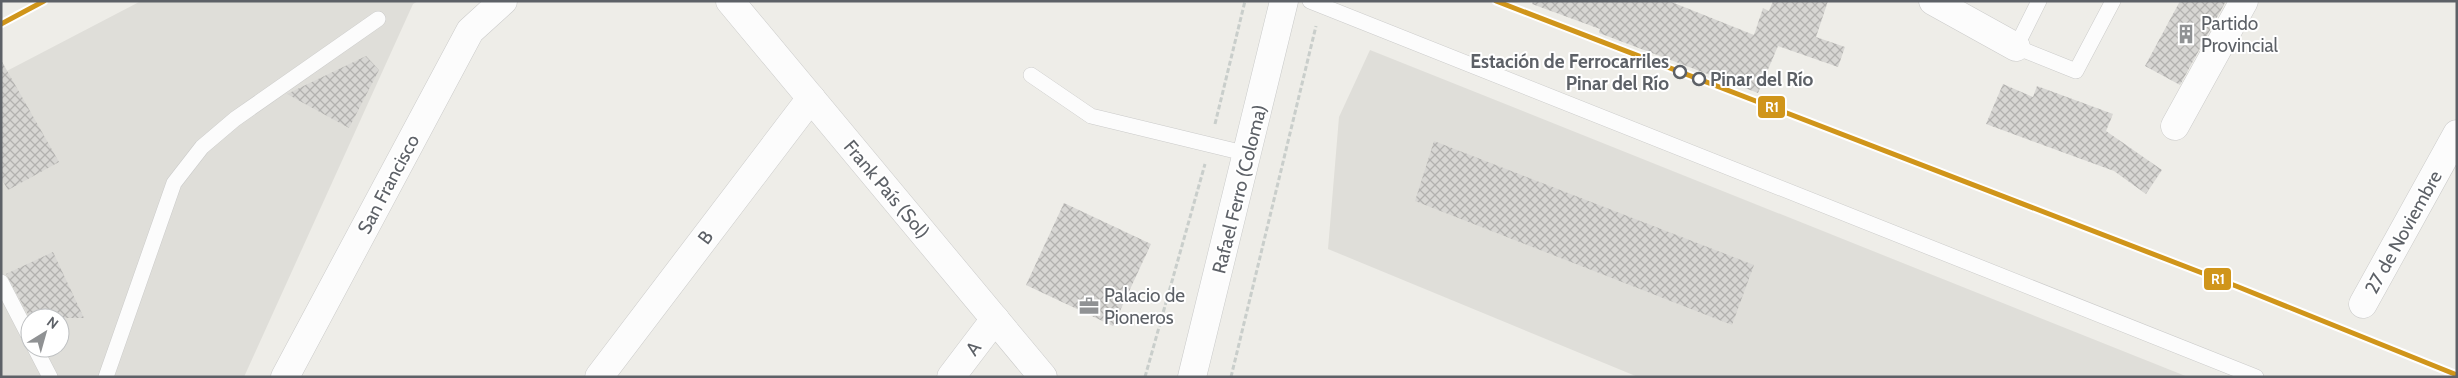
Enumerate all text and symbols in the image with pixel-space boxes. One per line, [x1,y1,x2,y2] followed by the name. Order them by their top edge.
[2201,12,2279,57] place label: Partido Provincial
[2175,23,2197,45] building icon: Partido Provincial
[1470,50,1669,95] place label: Estación de Ferrocarriles Pinar del Río
[1673,65,1687,79] marker: Estación de Ferrocarriles Pinar del Río
[1710,68,1813,91] place label: Pinar del Río
[1692,72,1706,86] marker: Pinar del Río
[1757,95,1786,119] line badge: R1
[1765,98,1779,116] text: R1
[1207,102,1272,276] street label: Rafael Ferro (Coloma)
[353,131,424,238] street label: San Francisco
[839,136,934,243] street label: Frank País (Sol)
[2360,166,2447,298] street label: 27 de Noviembre
[693,226,718,249] street label: B
[2203,267,2232,291] line badge: R1
[2211,270,2225,288] text: R1
[1104,284,1185,329] place label: Palacio de Pioneros
[1078,295,1100,317] office icon: Palacio de Pioneros
[20,308,70,358] north arrow
[43,312,62,333] text: N
[961,336,986,360] street label: A

